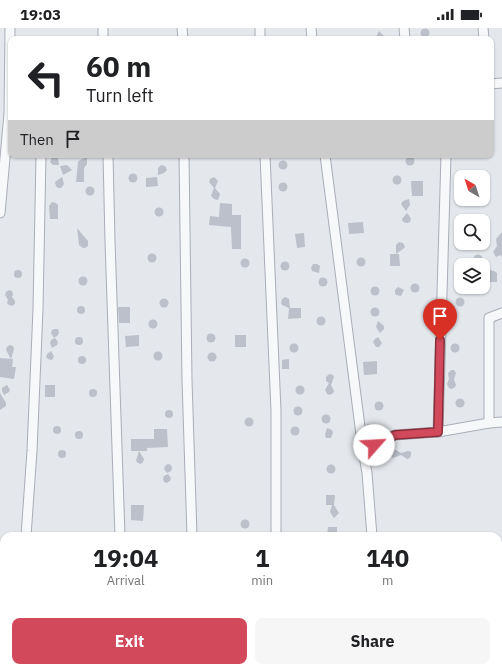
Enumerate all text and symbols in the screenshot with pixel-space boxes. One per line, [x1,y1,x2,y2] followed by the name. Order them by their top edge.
[20,5,61,24] text: 19:03
[86,48,151,85] text: 60 m
[20,52,72,104] icon: left
[86,84,154,107] text: Turn left
[62,128,84,150] icon: arrive
[20,130,54,149] text: Then
[454,170,490,206] north arrow
[454,170,490,294] map controls
[454,214,490,250] button: search
[454,258,490,294] button: layers
[423,299,457,340] pin
[429,305,451,327] icon: arrive
[353,424,395,466] position arrow
[93,542,158,574] text: 19:04
[255,542,269,574] text: 1
[366,542,409,574] text: 140
[107,572,145,589] text: Arrival
[251,572,273,589] text: min
[382,572,393,589] text: m
[12,618,247,664] button: Exit
[255,618,490,664] button: Share

